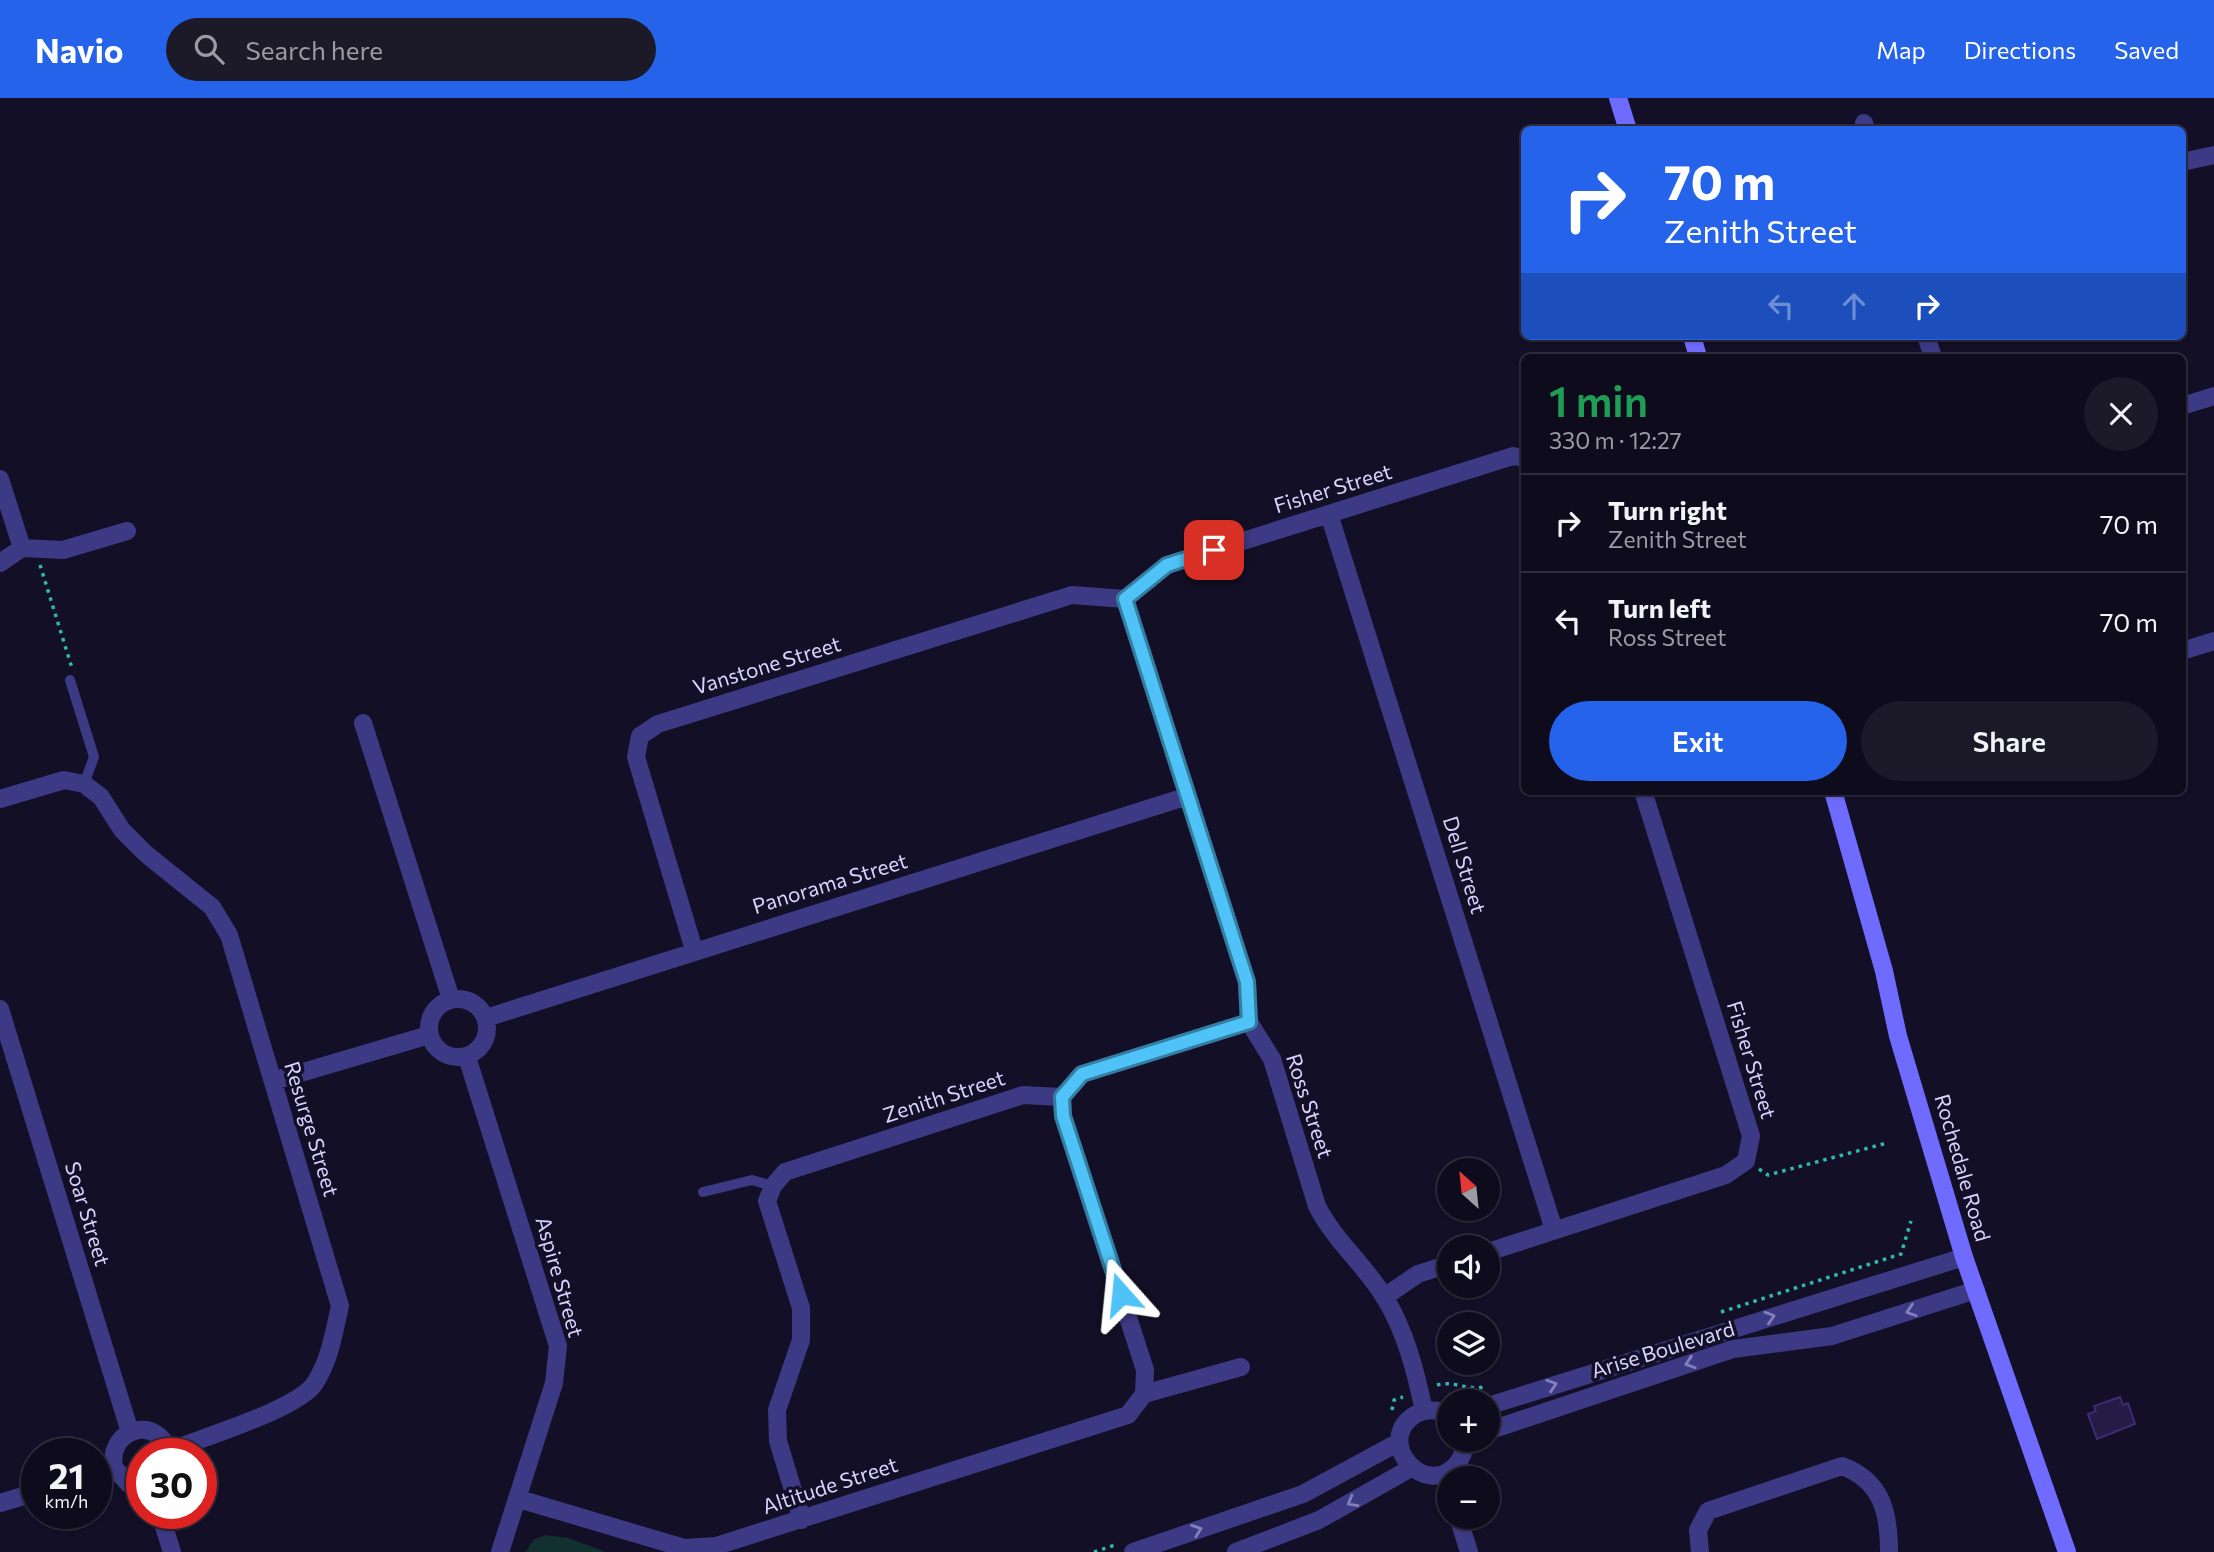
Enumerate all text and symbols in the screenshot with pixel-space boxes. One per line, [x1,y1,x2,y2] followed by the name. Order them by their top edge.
[166,18,656,81] search box
[35,29,124,70] text: Navio
[190,30,228,68] icon: search
[246,34,383,65] text: Search here
[1876,35,1926,64] text: Map
[1964,35,2076,64] text: Directions
[2114,35,2179,64] text: Saved
[1664,150,1775,210] text: 70 m
[1549,154,1640,245] icon: right
[1664,210,1857,250] text: Zenith Street
[1762,287,1800,325] icon: left
[1835,287,1873,325] icon: ahead
[1908,287,1946,325] icon: right
[1549,374,1648,426] text: 1 min
[2084,377,2158,451] button: close
[1549,426,1682,454] text: 330 m · 12:27
[1271,458,1394,517] street label: Fisher Street
[1608,494,1727,525] text: Turn right
[1549,504,1587,542] icon: right
[2100,508,2158,539] text: 70 m
[1184,520,1244,580] pin
[1608,525,1747,553] text: Zenith Street
[1195,531,1233,569] icon: arrive
[1608,592,1711,623] text: Turn left
[1549,602,1587,640] icon: left
[2100,606,2158,637] text: 70 m
[1608,623,1726,651] text: Ross Street
[690,630,844,699] street label: Vanstone Street
[1549,701,1847,781] button: Exit
[1861,701,2158,781] button: Share
[1439,813,1492,916] street label: Dell Street
[749,847,910,918] street label: Panorama Street
[1723,998,1782,1121] street label: Fisher Street
[1282,1050,1339,1161] street label: Ross Street
[280,1058,345,1199] street label: Resurge Street
[879,1064,1008,1127] street label: Zenith Street
[1930,1091,1996,1244] street label: Rochedale Road
[61,1158,116,1269] street label: Soar Street
[1437,1158,1500,1222] north arrow
[1437,1158,1500,1529] map controls
[531,1213,590,1340] street label: Aspire Street
[1437,1235,1500,1298] button: sound
[1084,1257,1158,1331] position arrow
[1905,1303,1917,1318] one-way arrow
[1763,1311,1775,1326] one-way arrow
[1437,1312,1500,1375] button: layers
[1588,1315,1737,1382] street label: Arise Boulevard
[1685,1355,1697,1369] one-way arrow
[1546,1379,1558,1393] one-way arrow
[1437,1389,1500,1452] button: +
[126,1438,217,1529] speed limit sign: 30
[759,1451,900,1518] street label: Altitude Street
[49,1453,84,1496] text: 21
[1437,1466,1500,1529] button: −
[45,1490,88,1512] text: km/h
[1346,1494,1359,1507] one-way arrow
[1191,1523,1203,1538] one-way arrow

